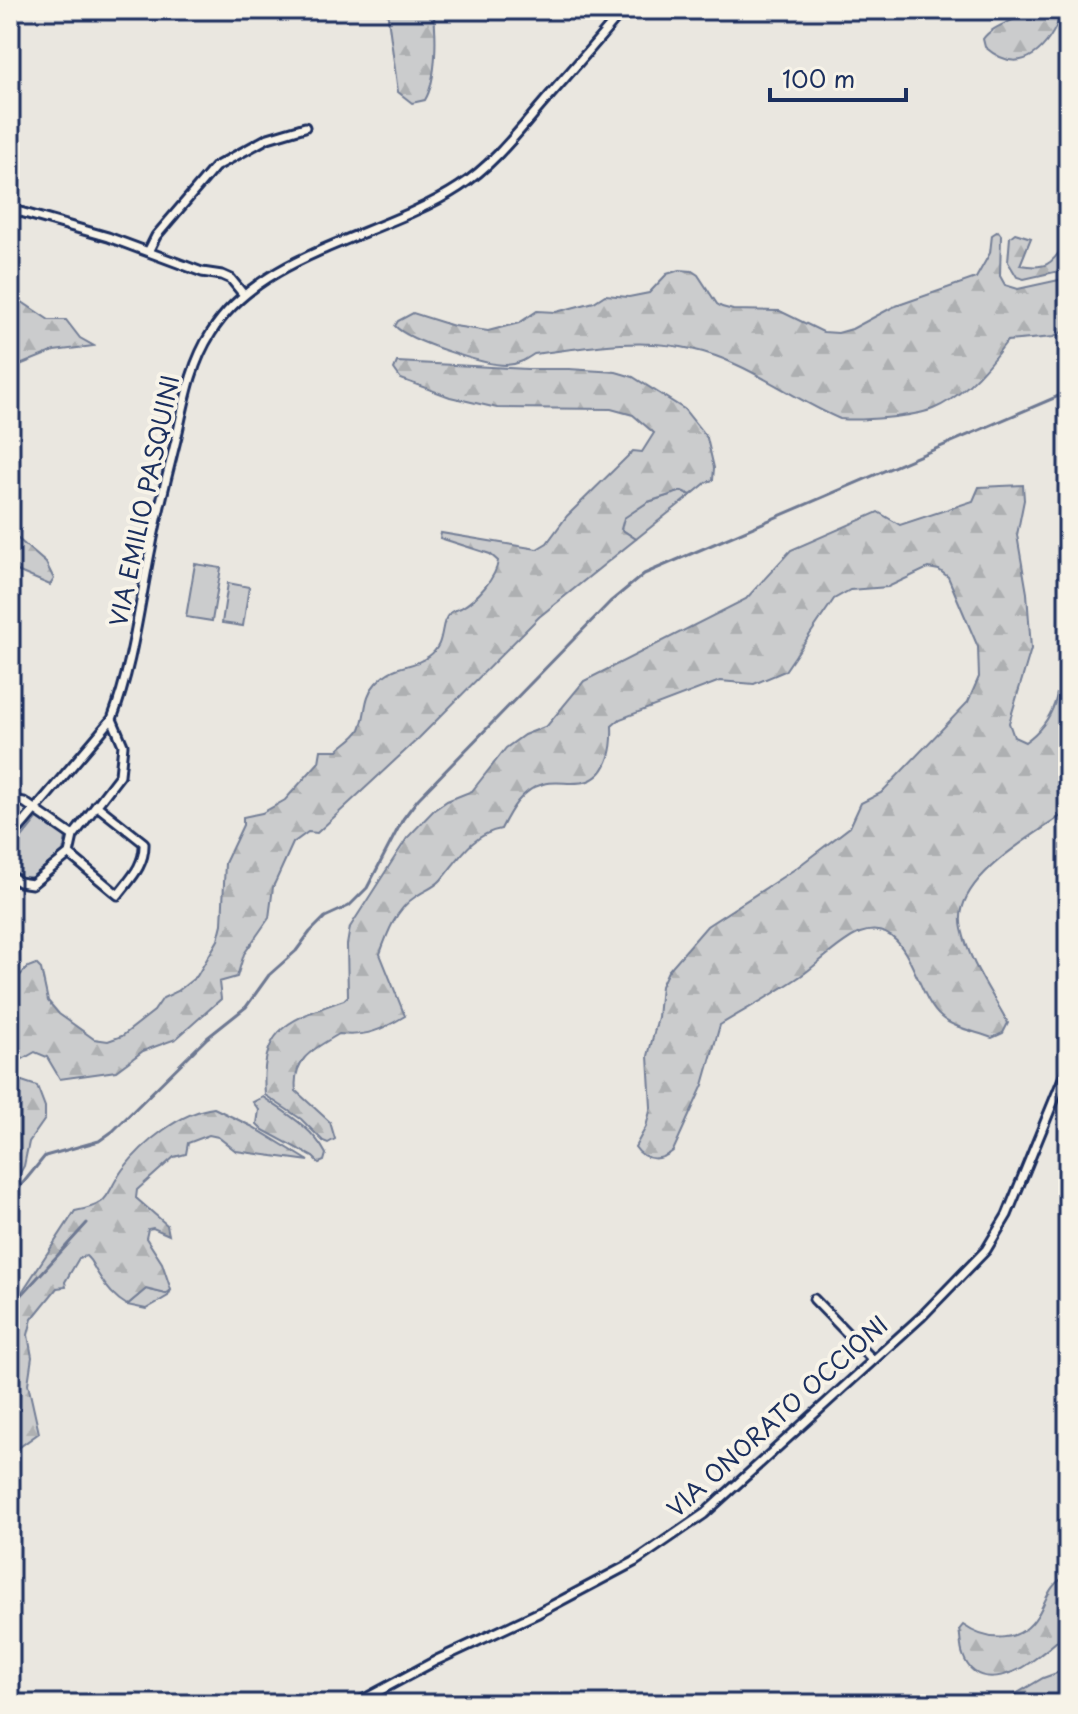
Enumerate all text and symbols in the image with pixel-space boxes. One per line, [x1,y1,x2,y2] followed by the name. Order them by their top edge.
[770,52,906,102] scale bar
[782,60,855,96] text: 100 m
[99,372,187,630] street label: VIA EMILIO PASQUINI
[658,1306,895,1525] street label: VIA ONORATO OCCIONI

